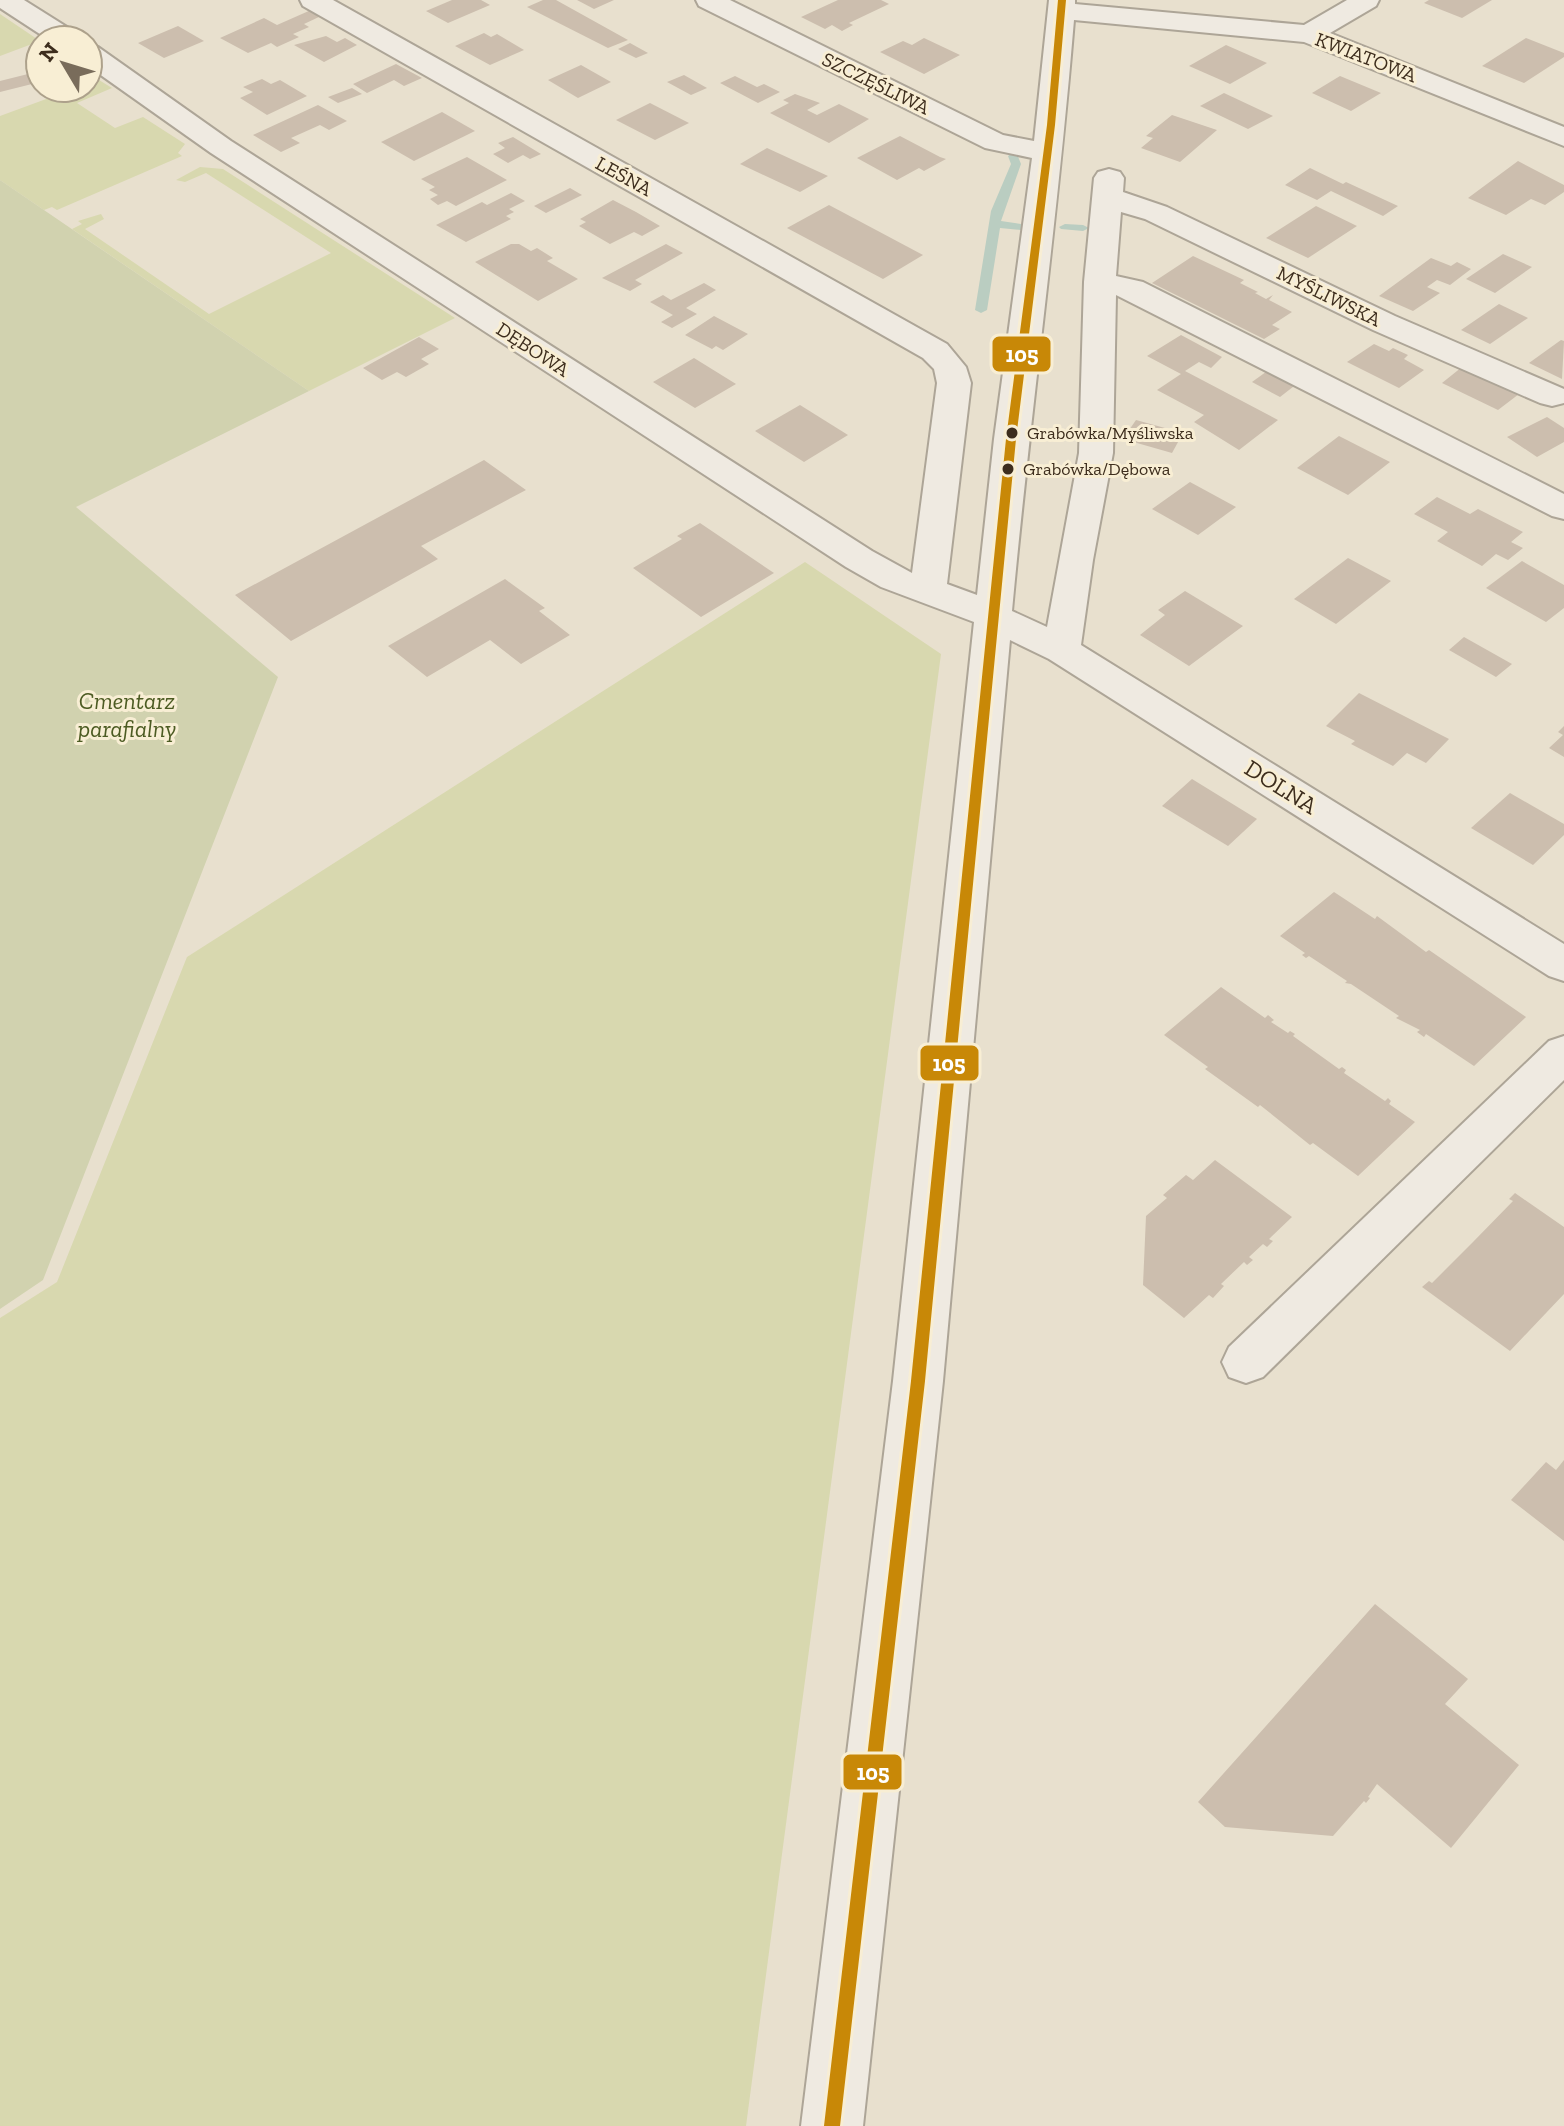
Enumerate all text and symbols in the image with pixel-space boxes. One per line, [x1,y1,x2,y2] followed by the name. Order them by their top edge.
[24,24,104,104] north arrow
[1312,27,1421,88] street label: KWIATOWA
[33,37,65,67] text: N
[818,47,935,120] street label: SZCZĘŚLIWA
[592,151,657,202] street label: LEŚNA
[1273,261,1386,332] street label: MYŚLIWSKA
[492,317,575,382] street label: DĘBOWA
[991,335,1052,373] line badge: 105
[1005,341,1039,368] text: 105
[1027,422,1194,444] place label: Grabówka/Myśliwska
[1004,425,1020,441] marker: Grabówka/Myśliwska
[1023,458,1171,480] place label: Grabówka/Dębowa
[1000,461,1016,477] marker: Grabówka/Dębowa
[77,686,176,743] park label: Cmentarz parafialny
[1240,753,1323,820] street label: DOLNA
[919,1044,980,1082] line badge: 105
[932,1050,966,1077] text: 105
[842,1753,903,1791] line badge: 105
[856,1759,890,1786] text: 105

